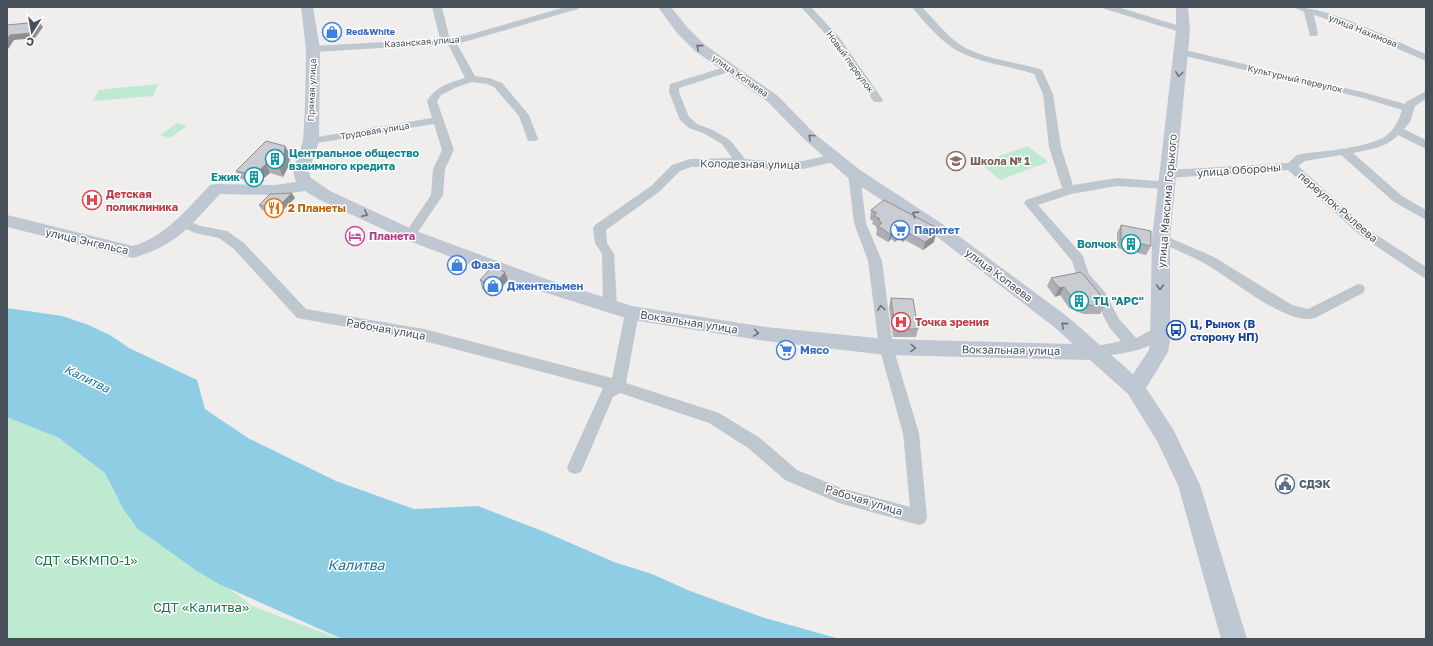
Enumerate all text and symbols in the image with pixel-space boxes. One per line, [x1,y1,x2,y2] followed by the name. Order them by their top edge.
[12,12,52,52] north arrow
[1327,12,1399,49] street label: улица Нахимова
[321,21,343,43] shop icon: Red&White
[346,26,396,37] place label: Red&White
[824,29,876,95] street label: Новый переулок
[384,33,460,50] street label: Казанская улица
[25,35,35,49] text: С
[697,44,704,51] one-way arrow
[710,52,770,99] street label: улица Копаева
[305,58,318,122] street label: Прямая улица
[1247,62,1344,95] street label: Культурный переулок
[1175,71,1184,77] one-way arrow
[340,120,410,141] street label: Трудовая улица
[1154,133,1179,269] street label: улица Максима Горького
[808,135,816,142] one-way arrow
[289,146,420,172] place label: Центральное общество взаимного кредита
[264,148,286,170] building icon: Центральное общество взаимного кредита
[945,150,967,172] school or university icon: Школа № 1
[970,154,1030,167] place label: Школа № 1
[700,156,800,171] street label: Колодезная улица
[1196,160,1282,179] street label: улица Обороны
[243,166,265,188] building icon: Ежик
[1296,169,1381,245] street label: переулок Рылеева
[211,170,241,183] place label: Ежик
[106,187,178,213] place label: Детская поликлиника
[81,189,103,211] hospital icon: Детская поликлиника
[263,197,285,219] restaurant icon: 2 Планеты
[288,201,346,214] place label: 2 Планеты
[361,209,369,217] one-way arrow
[912,211,919,219] one-way arrow
[889,219,911,241] supermarket icon: Паритет
[914,223,960,236] place label: Паритет
[44,225,130,256] street label: улица Энгельса
[344,225,366,247] hotel icon: Планета
[369,229,415,242] place label: Планета
[1120,233,1142,255] building icon: Волчок
[1077,237,1118,250] place label: Волчок
[963,245,1035,304] street label: улица Копаева
[446,254,468,276] shop icon: Фаза
[471,258,500,271] place label: Фаза
[482,275,504,297] shop icon: Джентельмен
[507,279,583,292] place label: Джентельмен
[1156,284,1165,290] one-way arrow
[1068,290,1090,312] building icon: ТЦ "АРС"
[1093,294,1144,307] place label: ТЦ "АРС"
[877,305,886,311] one-way arrow
[639,307,739,336] street label: Вокзальная улица
[890,311,912,333] hospital icon: Точка зрения
[345,315,427,342] street label: Рабочая улица
[915,315,989,328] place label: Точка зрения
[1190,317,1259,343] place label: Ц, Рынок (В сторону НП)
[1165,319,1187,341] bus stop icon: Ц, Рынок (В сторону НП)
[1062,323,1069,330] one-way arrow
[753,328,759,337] one-way arrow
[775,339,797,361] supermarket icon: Мясо
[962,342,1060,357] street label: Вокзальная улица
[800,343,830,356] place label: Мясо
[910,344,916,352] one-way arrow
[62,361,114,397] water label: Калитва
[1274,473,1296,495] public building icon: СДЭК
[1299,477,1331,490] place label: СДЭК
[824,482,904,517] street label: Рабочая улица
[35,552,137,568] park label: СДТ «БКМПО-1»
[328,556,386,573] water label: Калитва
[153,599,249,615] park label: СДТ «Калитва»

